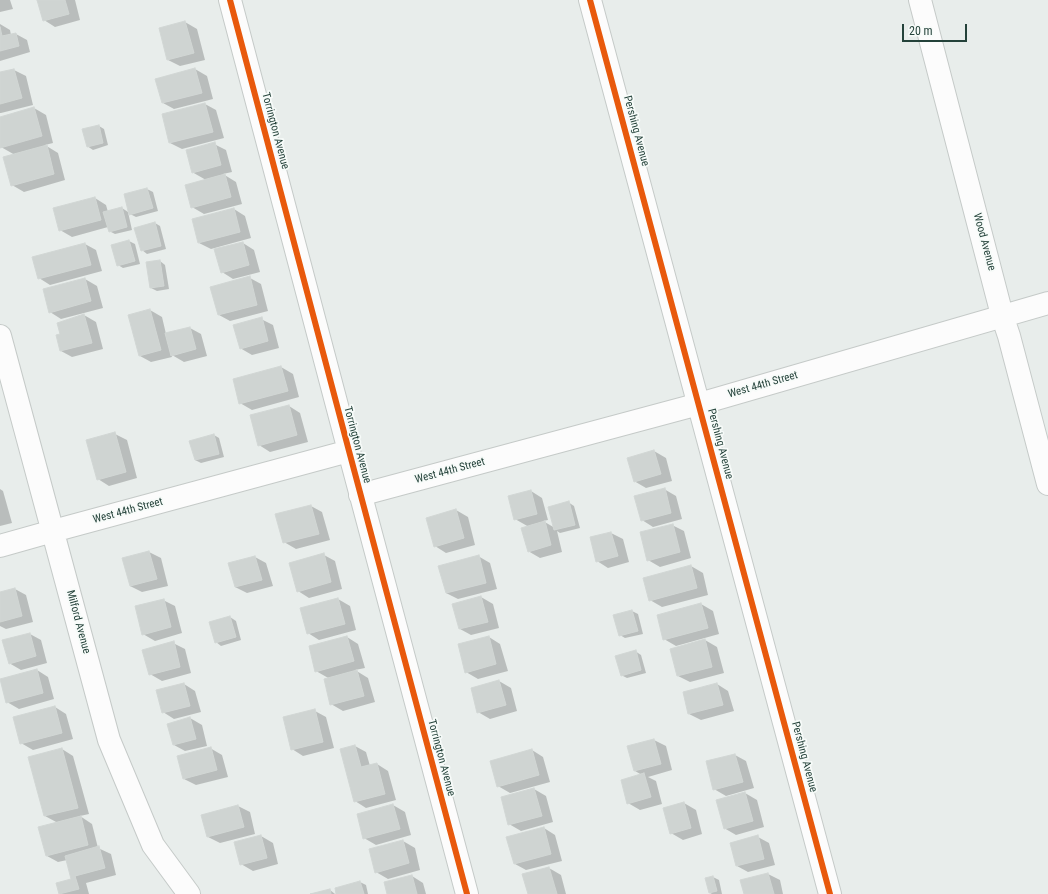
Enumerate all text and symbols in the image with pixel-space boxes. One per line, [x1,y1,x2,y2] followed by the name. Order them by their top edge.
[904,16,969,42] scale bar
[909,24,933,38] text: 20 m
[258,91,292,171] street label: Torrington Avenue
[620,94,652,168] street label: Pershing Avenue
[970,212,998,272] street label: Wood Avenue
[727,369,799,401] street label: West 44th Street
[340,405,374,485] street label: Torrington Avenue
[704,407,736,481] street label: Pershing Avenue
[414,455,486,487] street label: West 44th Street
[92,495,164,527] street label: West 44th Street
[63,589,93,655] street label: Milford Avenue
[424,718,458,798] street label: Torrington Avenue
[788,720,820,794] street label: Pershing Avenue

